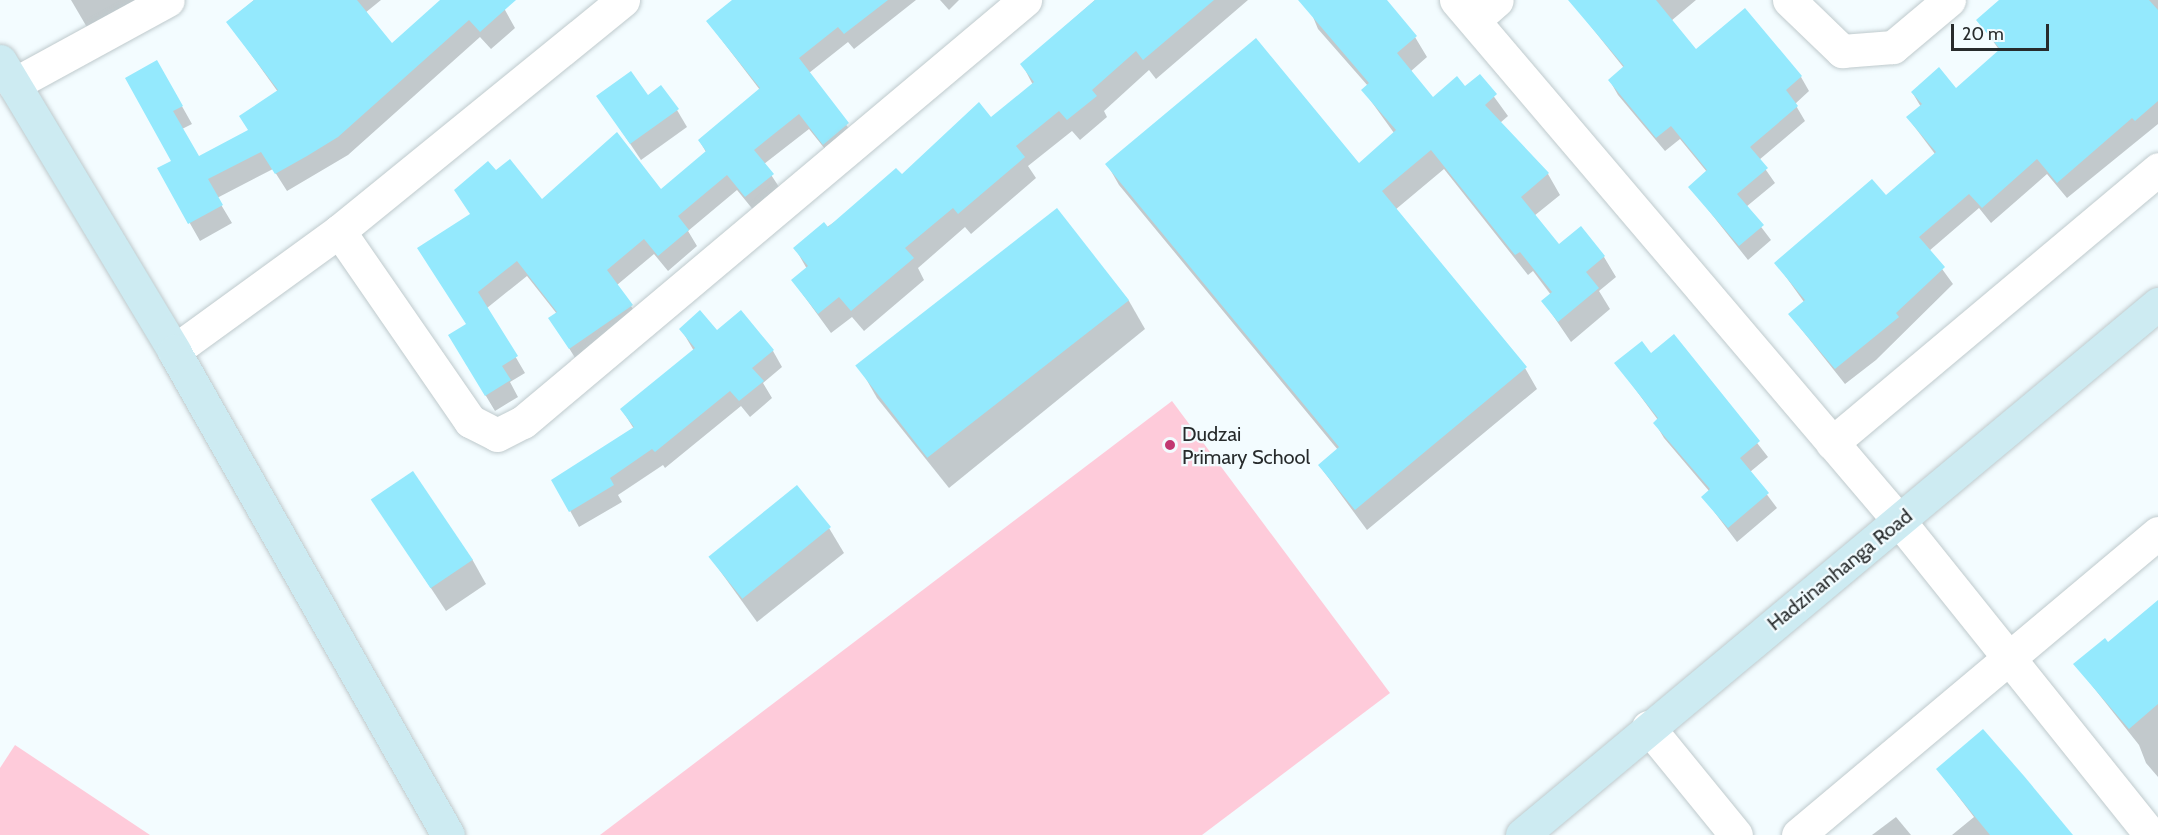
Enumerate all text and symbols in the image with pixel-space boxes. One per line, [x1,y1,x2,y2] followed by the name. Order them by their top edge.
[1954,12,2052,50] scale bar
[1962,23,2004,45] text: 20 m
[1182,422,1310,469] place label: Dudzai Primary School
[1163,438,1177,452] marker: Dudzai Primary School
[1763,504,1917,636] street label: Hadzinanhanga Road

